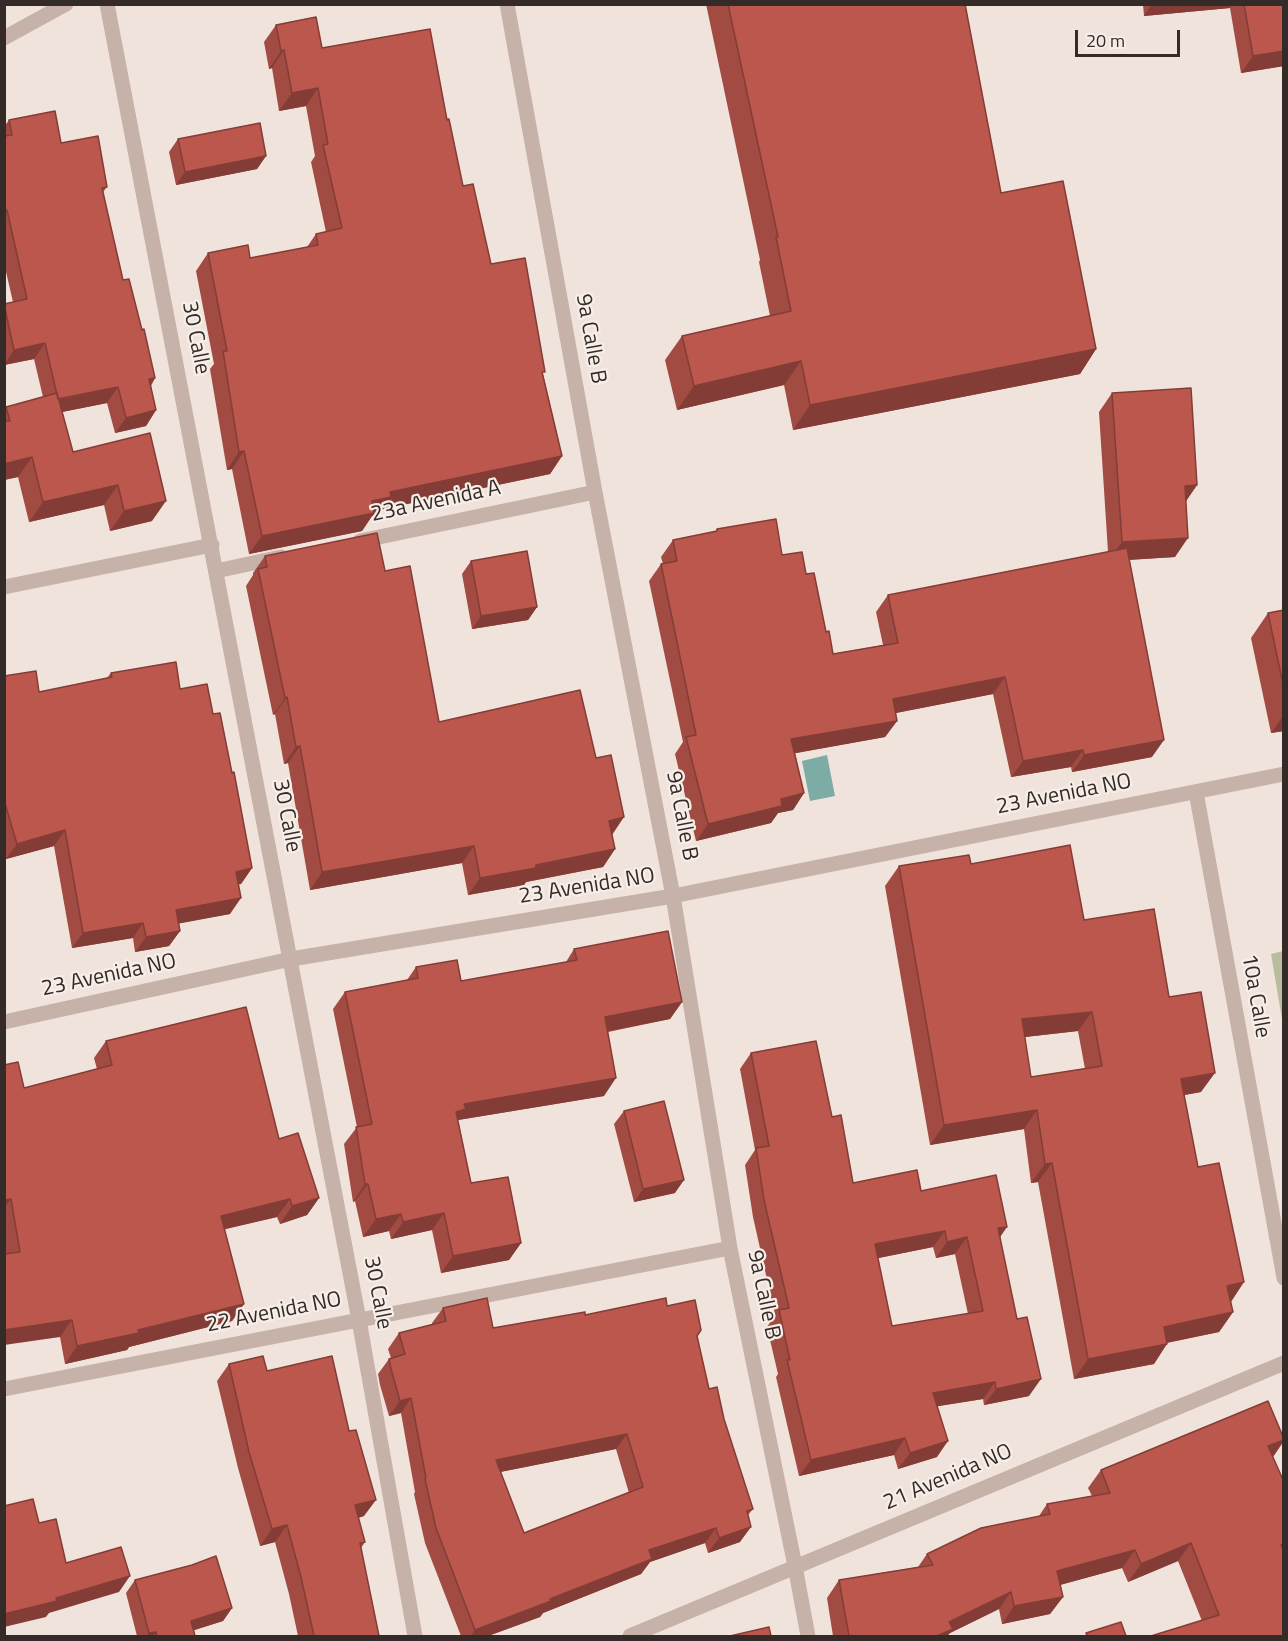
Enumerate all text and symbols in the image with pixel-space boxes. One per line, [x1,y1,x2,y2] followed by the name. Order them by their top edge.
[1078,18,1183,56] scale bar
[1086,27,1125,54] text: 20 m
[569,292,611,386] street label: 9a Calle B
[175,299,215,377] street label: 30 Calle
[369,475,503,529] street label: 23a Avenida A
[659,769,703,863] street label: 9a Calle B
[994,769,1134,821] street label: 23 Avenida NO
[266,777,306,855] street label: 30 Calle
[517,863,657,911] street label: 23 Avenida NO
[39,949,179,1003] street label: 23 Avenida NO
[1235,952,1275,1040] street label: 10a Calle
[741,1248,785,1342] street label: 9a Calle B
[357,1254,397,1332] street label: 30 Calle
[204,1287,344,1339] street label: 22 Avenida NO
[880,1439,1016,1517] street label: 21 Avenida NO

